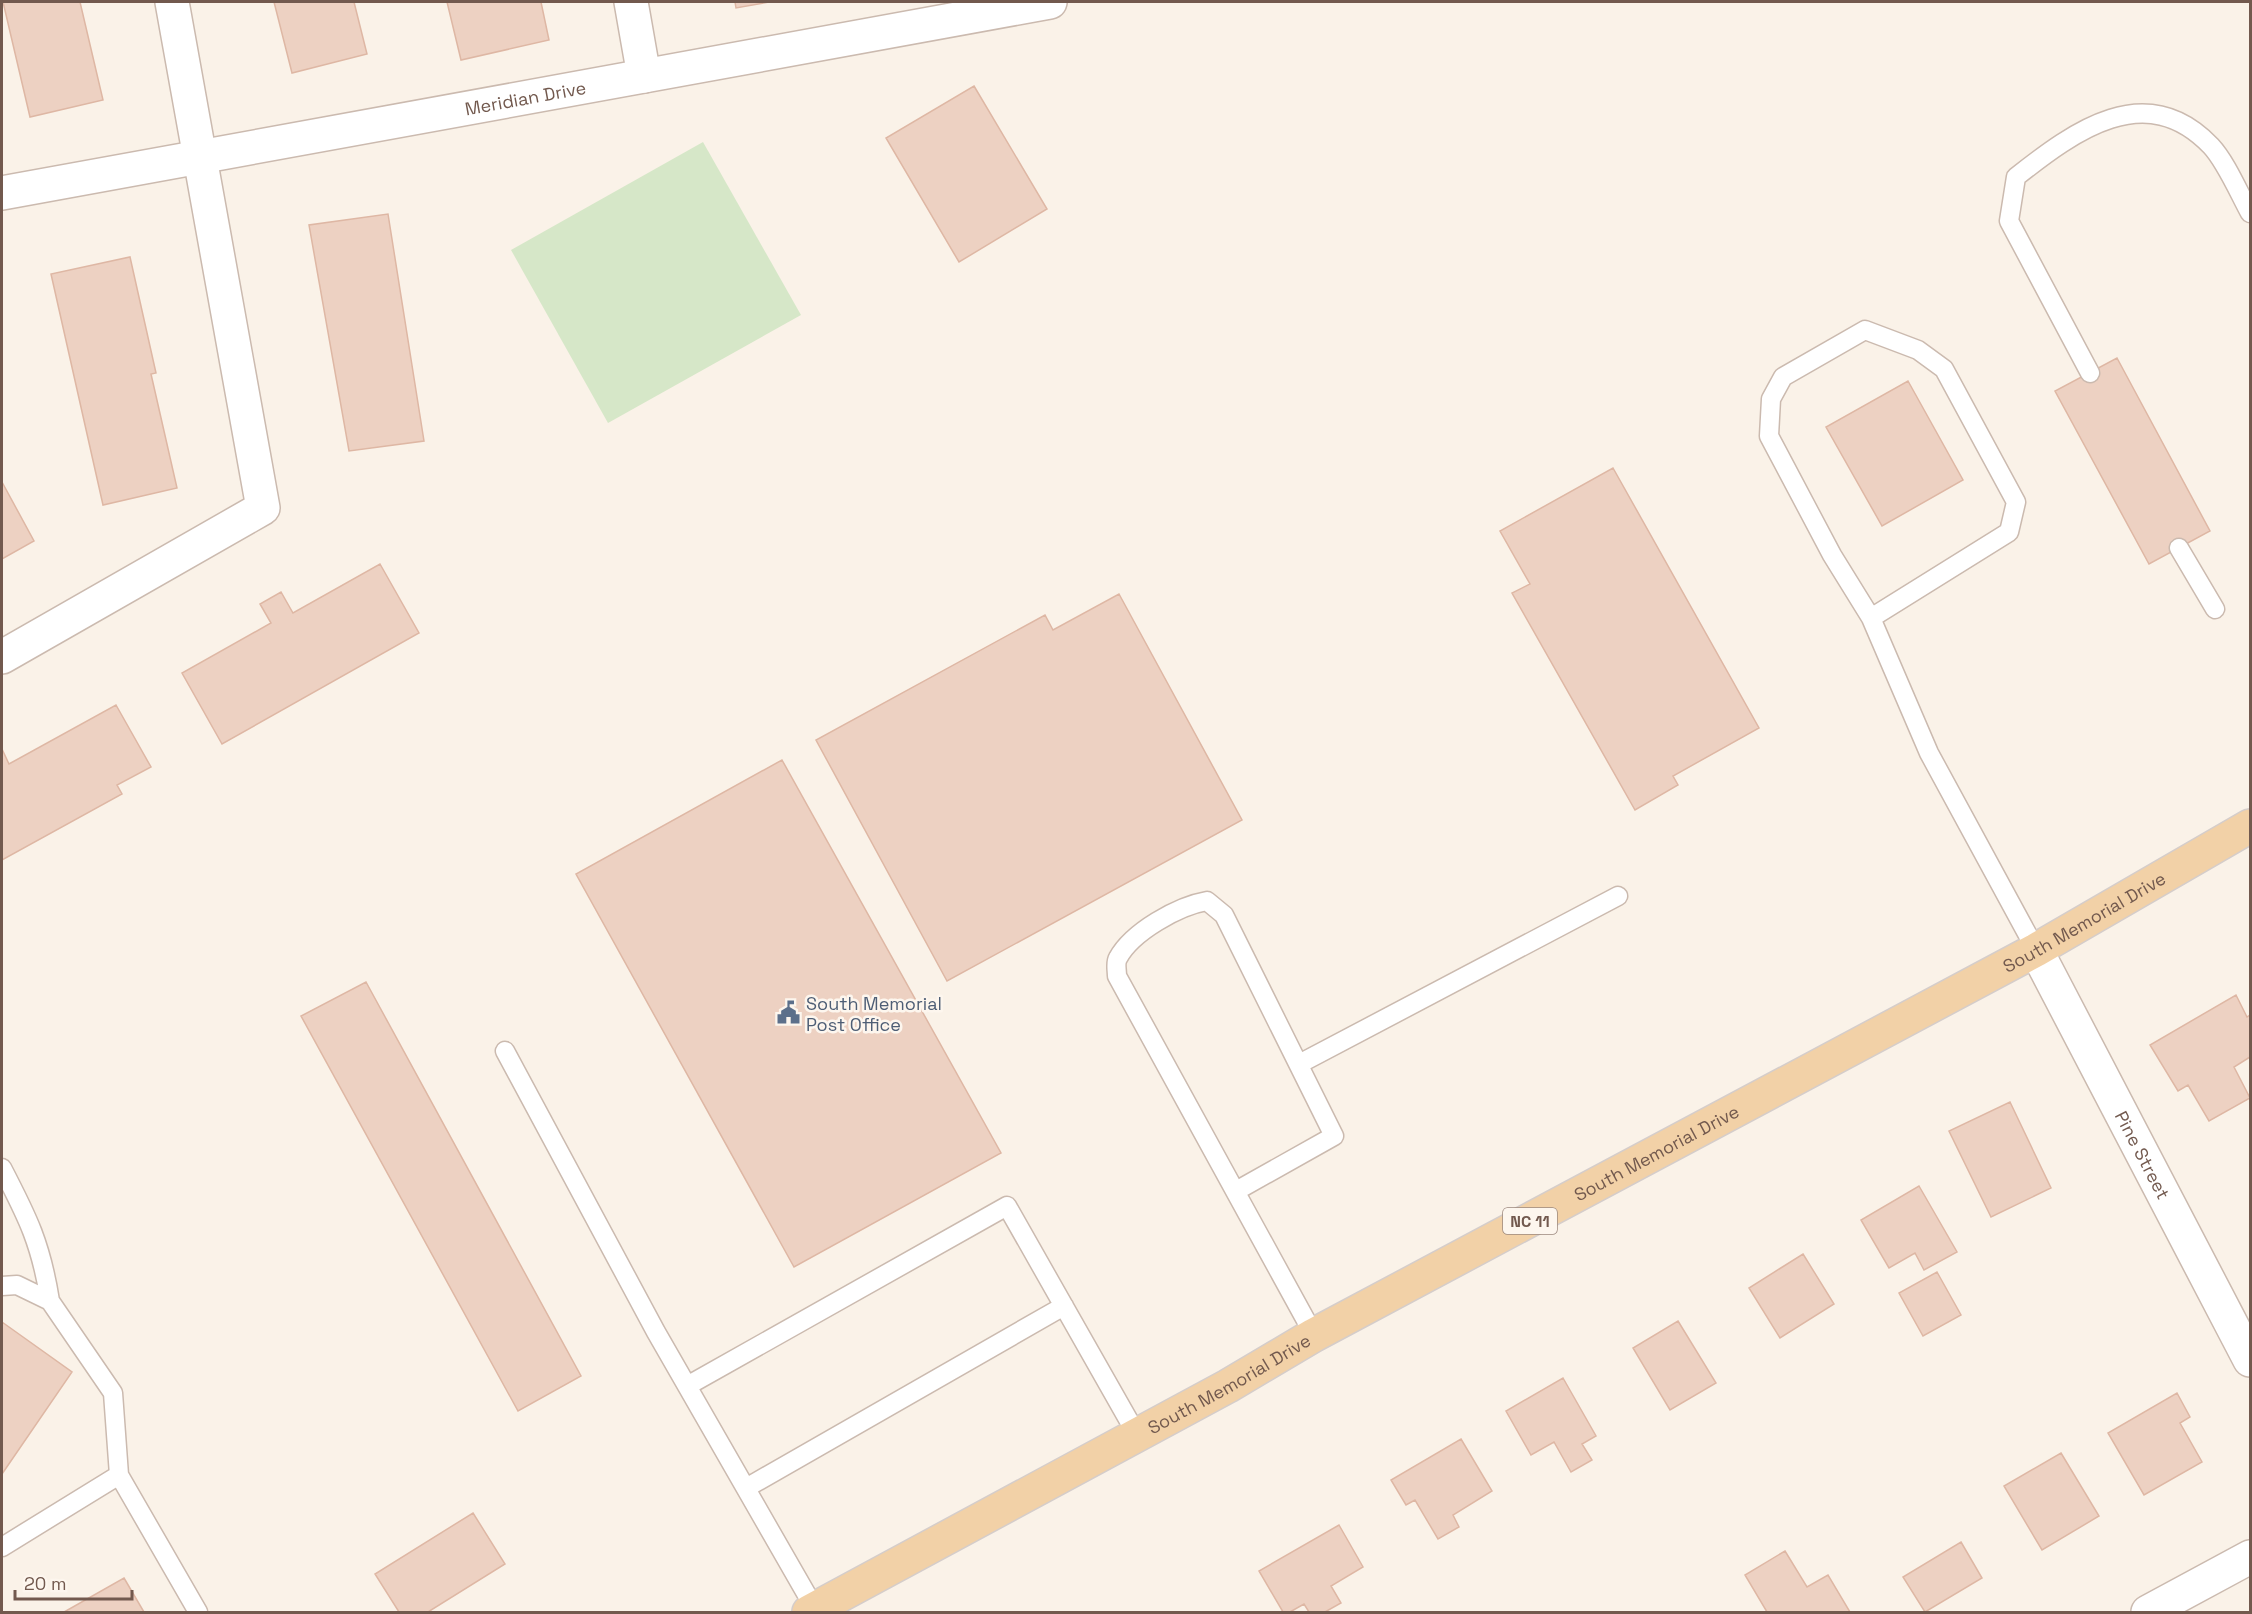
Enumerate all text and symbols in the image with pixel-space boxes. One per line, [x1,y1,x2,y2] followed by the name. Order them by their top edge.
[463,75,588,120] street label: Meridian Drive
[1999,866,2169,977] street label: South Memorial Drive
[806,992,942,1036] place label: South Memorial Post Office
[775,1000,801,1026] public building icon: South Memorial Post Office
[1570,1099,1743,1206] street label: South Memorial Drive
[2110,1107,2175,1203] street label: Pine Street
[1503,1208,1557,1234] road number: NC 11
[1143,1328,1315,1439] street label: South Memorial Drive
[15,1563,132,1601] scale bar
[24,1572,67,1595] text: 20 m

